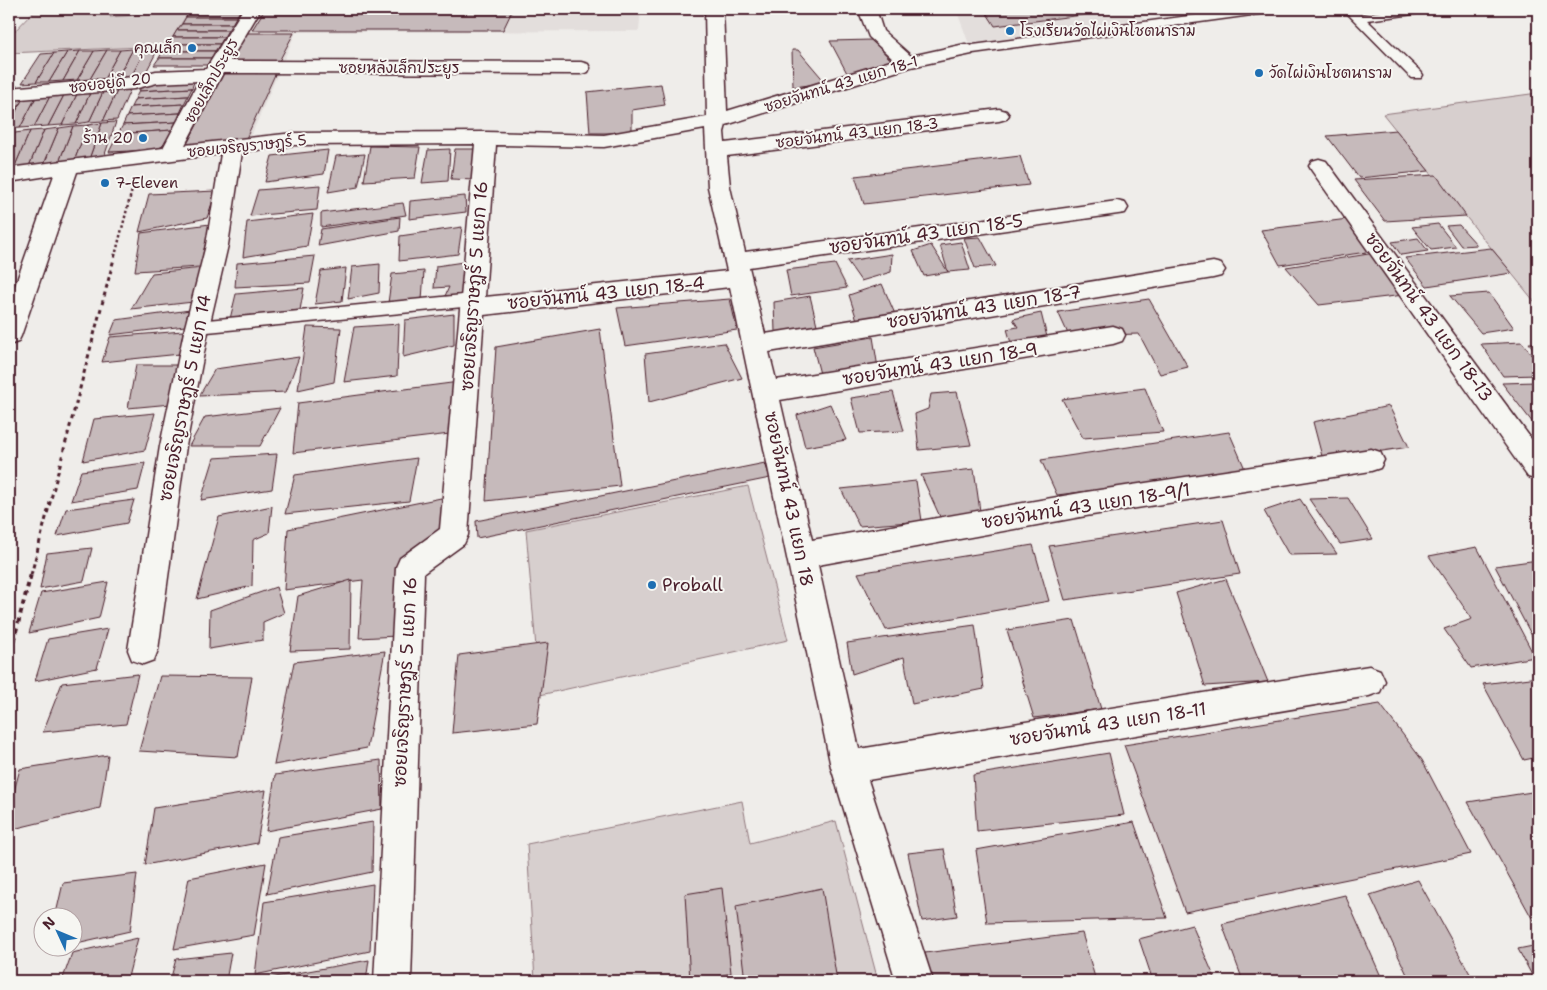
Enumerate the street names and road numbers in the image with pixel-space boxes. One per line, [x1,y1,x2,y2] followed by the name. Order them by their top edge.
[179,35,244,128] street label: ซอยเล็กประยูร
[762,51,920,117] street label: ซอยจันทน์ 43 แยก 18-1
[339,58,459,79] street label: ซอยหลังเล็กประยูร
[68,68,152,99] street label: ซอยอยู่ดี 20
[775,113,939,153] street label: ซอยจันทน์ 43 แยก 18-3
[186,130,308,162] street label: ซอยเจริญราษฎร์ 5
[454,180,493,392] street label: ซอยเจริญราษฎร์ 5 แยก 16
[827,208,1025,260] street label: ซอยจันทน์ 43 แยก 18-5
[1359,227,1499,406] street label: ซอยจันทน์ 43 แยก 18-13
[506,270,706,315] street label: ซอยจันทน์ 43 แยก 18-4
[885,279,1083,334] street label: ซอยจันทน์ 43 แยก 18-7
[152,292,217,504] street label: ซอยเจริญราษฎร์ 5 แยก 14
[841,336,1039,391] street label: ซอยจันทน์ 43 แยก 18-9
[759,409,820,589] street label: ซอยจันทน์ 43 แยก 18
[980,477,1192,534] street label: ซอยจันทน์ 43 แยก 18-9/1
[387,576,422,788] street label: ซอยเจริญราษฎร์ 5 แยก 16
[1008,696,1208,751] street label: ซอยจันทน์ 43 แยก 18-11

